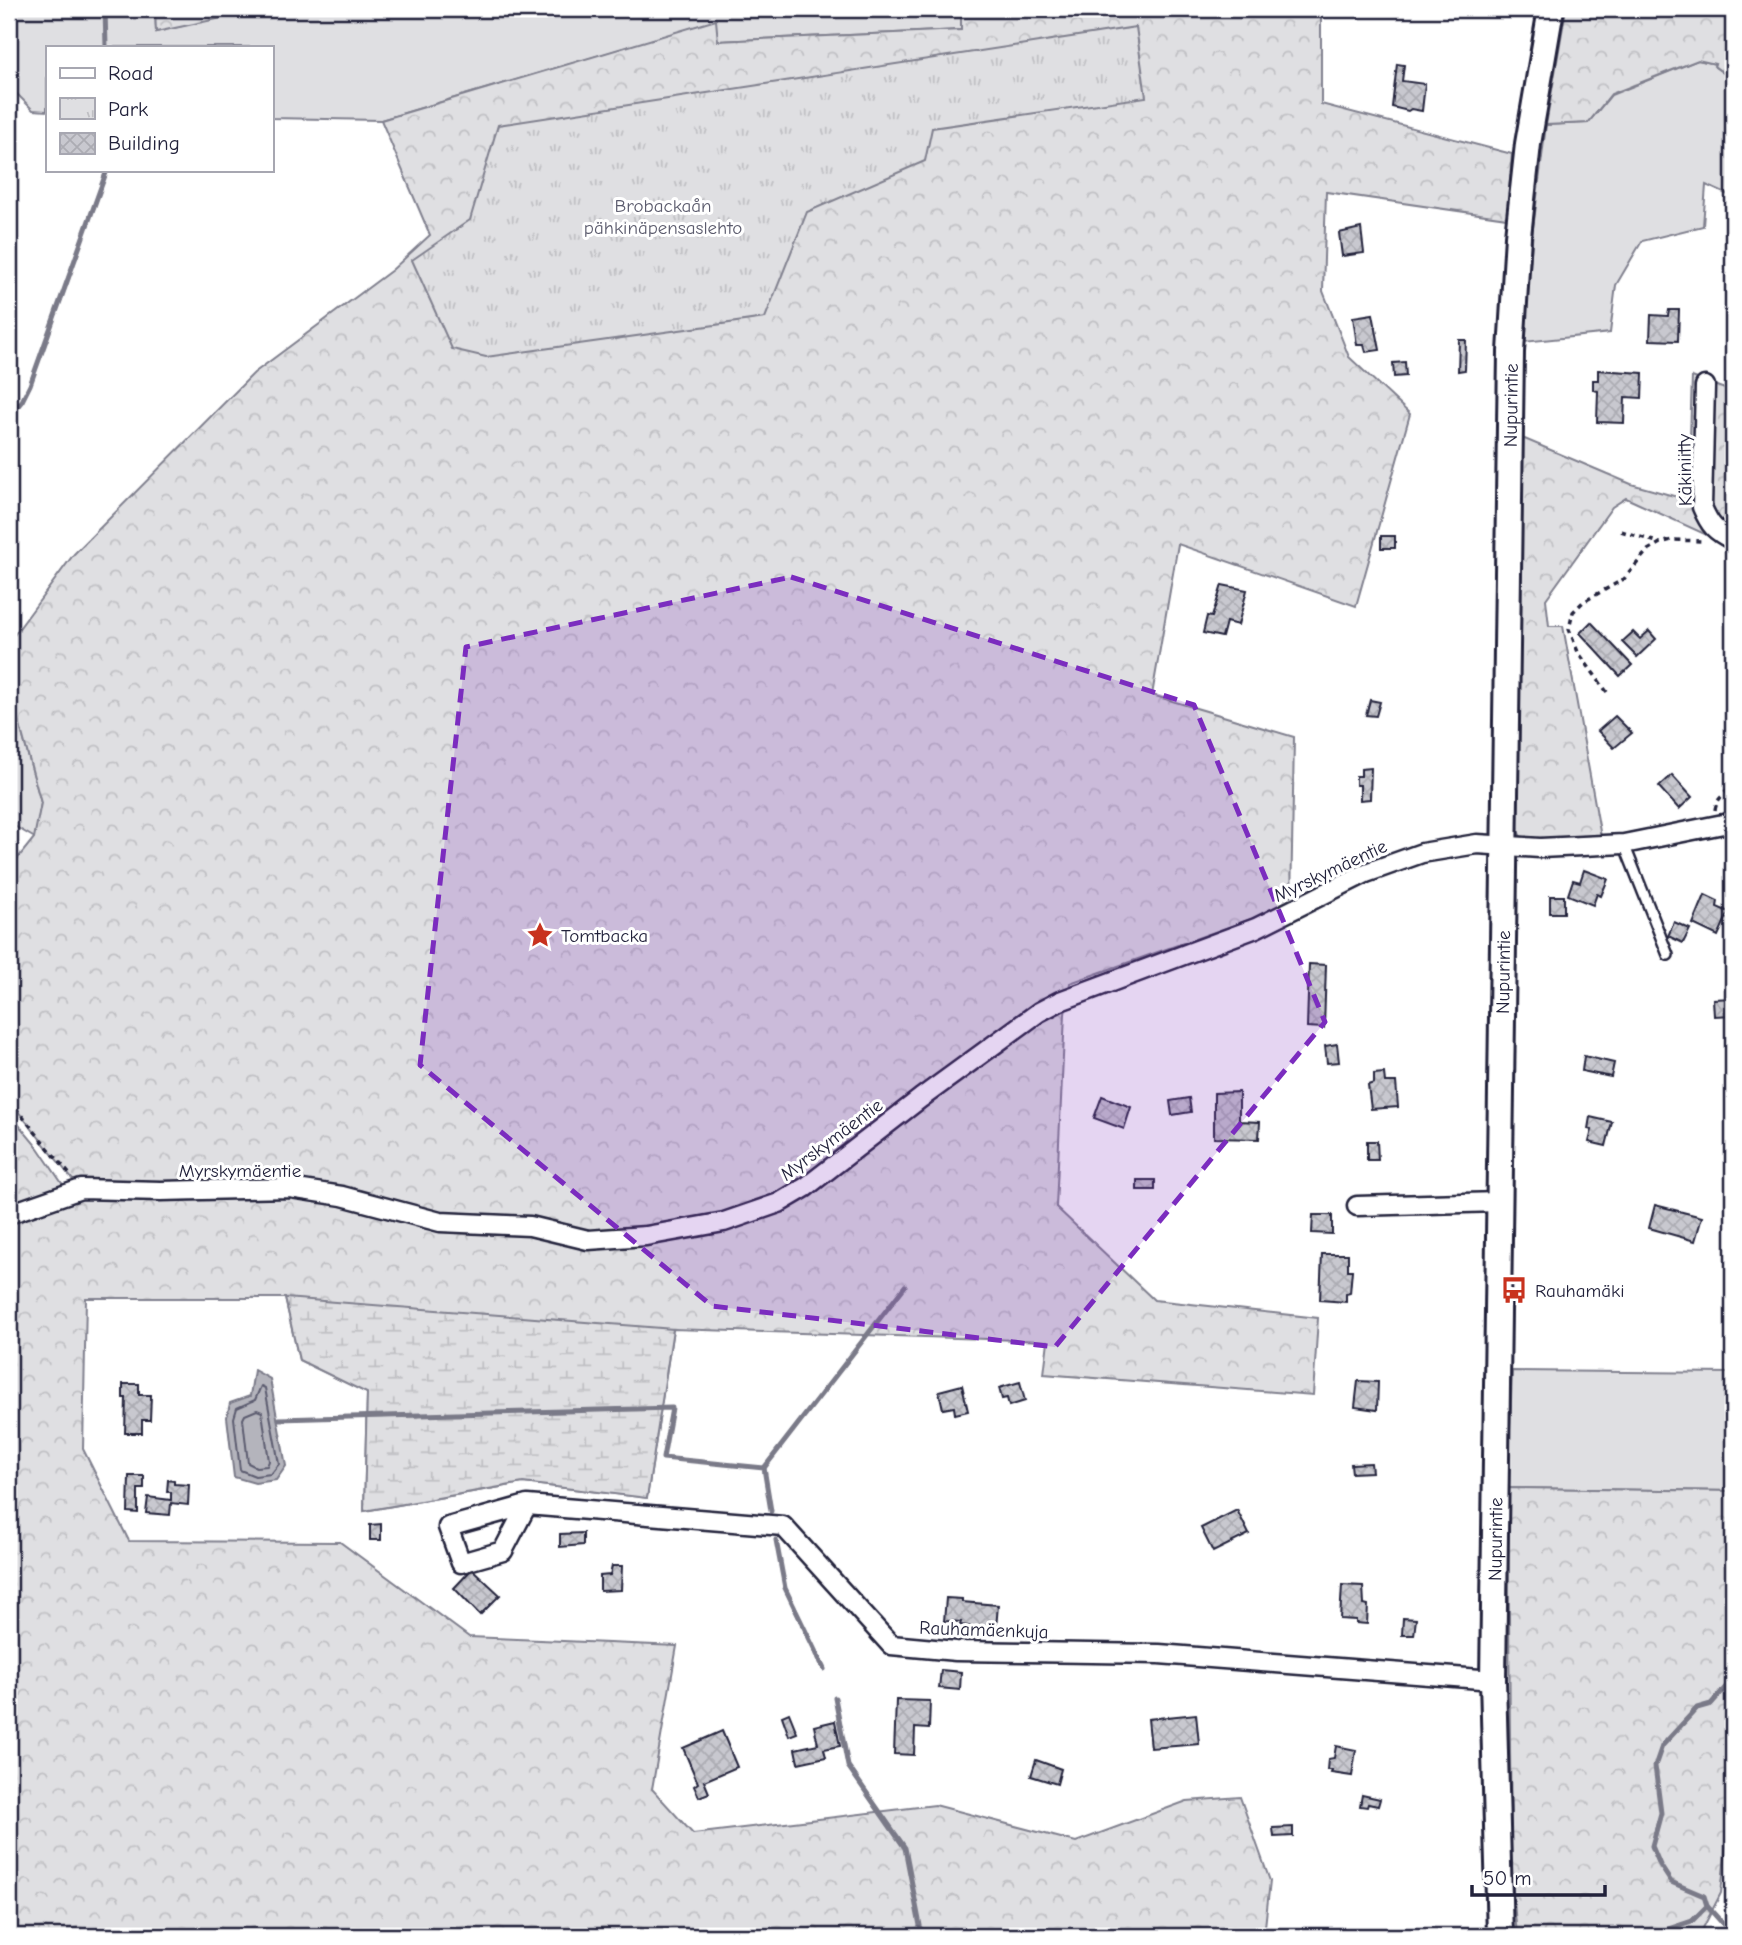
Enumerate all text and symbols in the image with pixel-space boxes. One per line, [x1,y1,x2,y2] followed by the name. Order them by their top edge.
[46,46,273,172] legend
[108,61,153,85] text: Road
[108,97,148,121] text: Park
[108,131,180,155] text: Building
[584,195,742,239] park label: Brobackaån pähkinäpensaslehto
[1500,363,1523,447] street label: Nupurintie
[1673,433,1697,506] street label: Käkiniitty
[1270,835,1391,907] street label: Myrskymäentie
[525,920,555,950] place icon: Tomtbacka
[561,925,648,947] place label: Tomtbacka
[1492,930,1515,1014] street label: Nupurintie
[776,1094,887,1185] street label: Myrskymäentie
[179,1160,301,1182] street label: Myrskymäentie
[1499,1275,1529,1305] bus stop icon: Rauhamäki
[1535,1280,1625,1302] place label: Rauhamäki
[1484,1497,1507,1581] street label: Nupurintie
[919,1617,1049,1643] street label: Rauhamäenkuja
[1472,1854,1606,1898] scale bar
[1483,1866,1532,1890] text: 50 m

